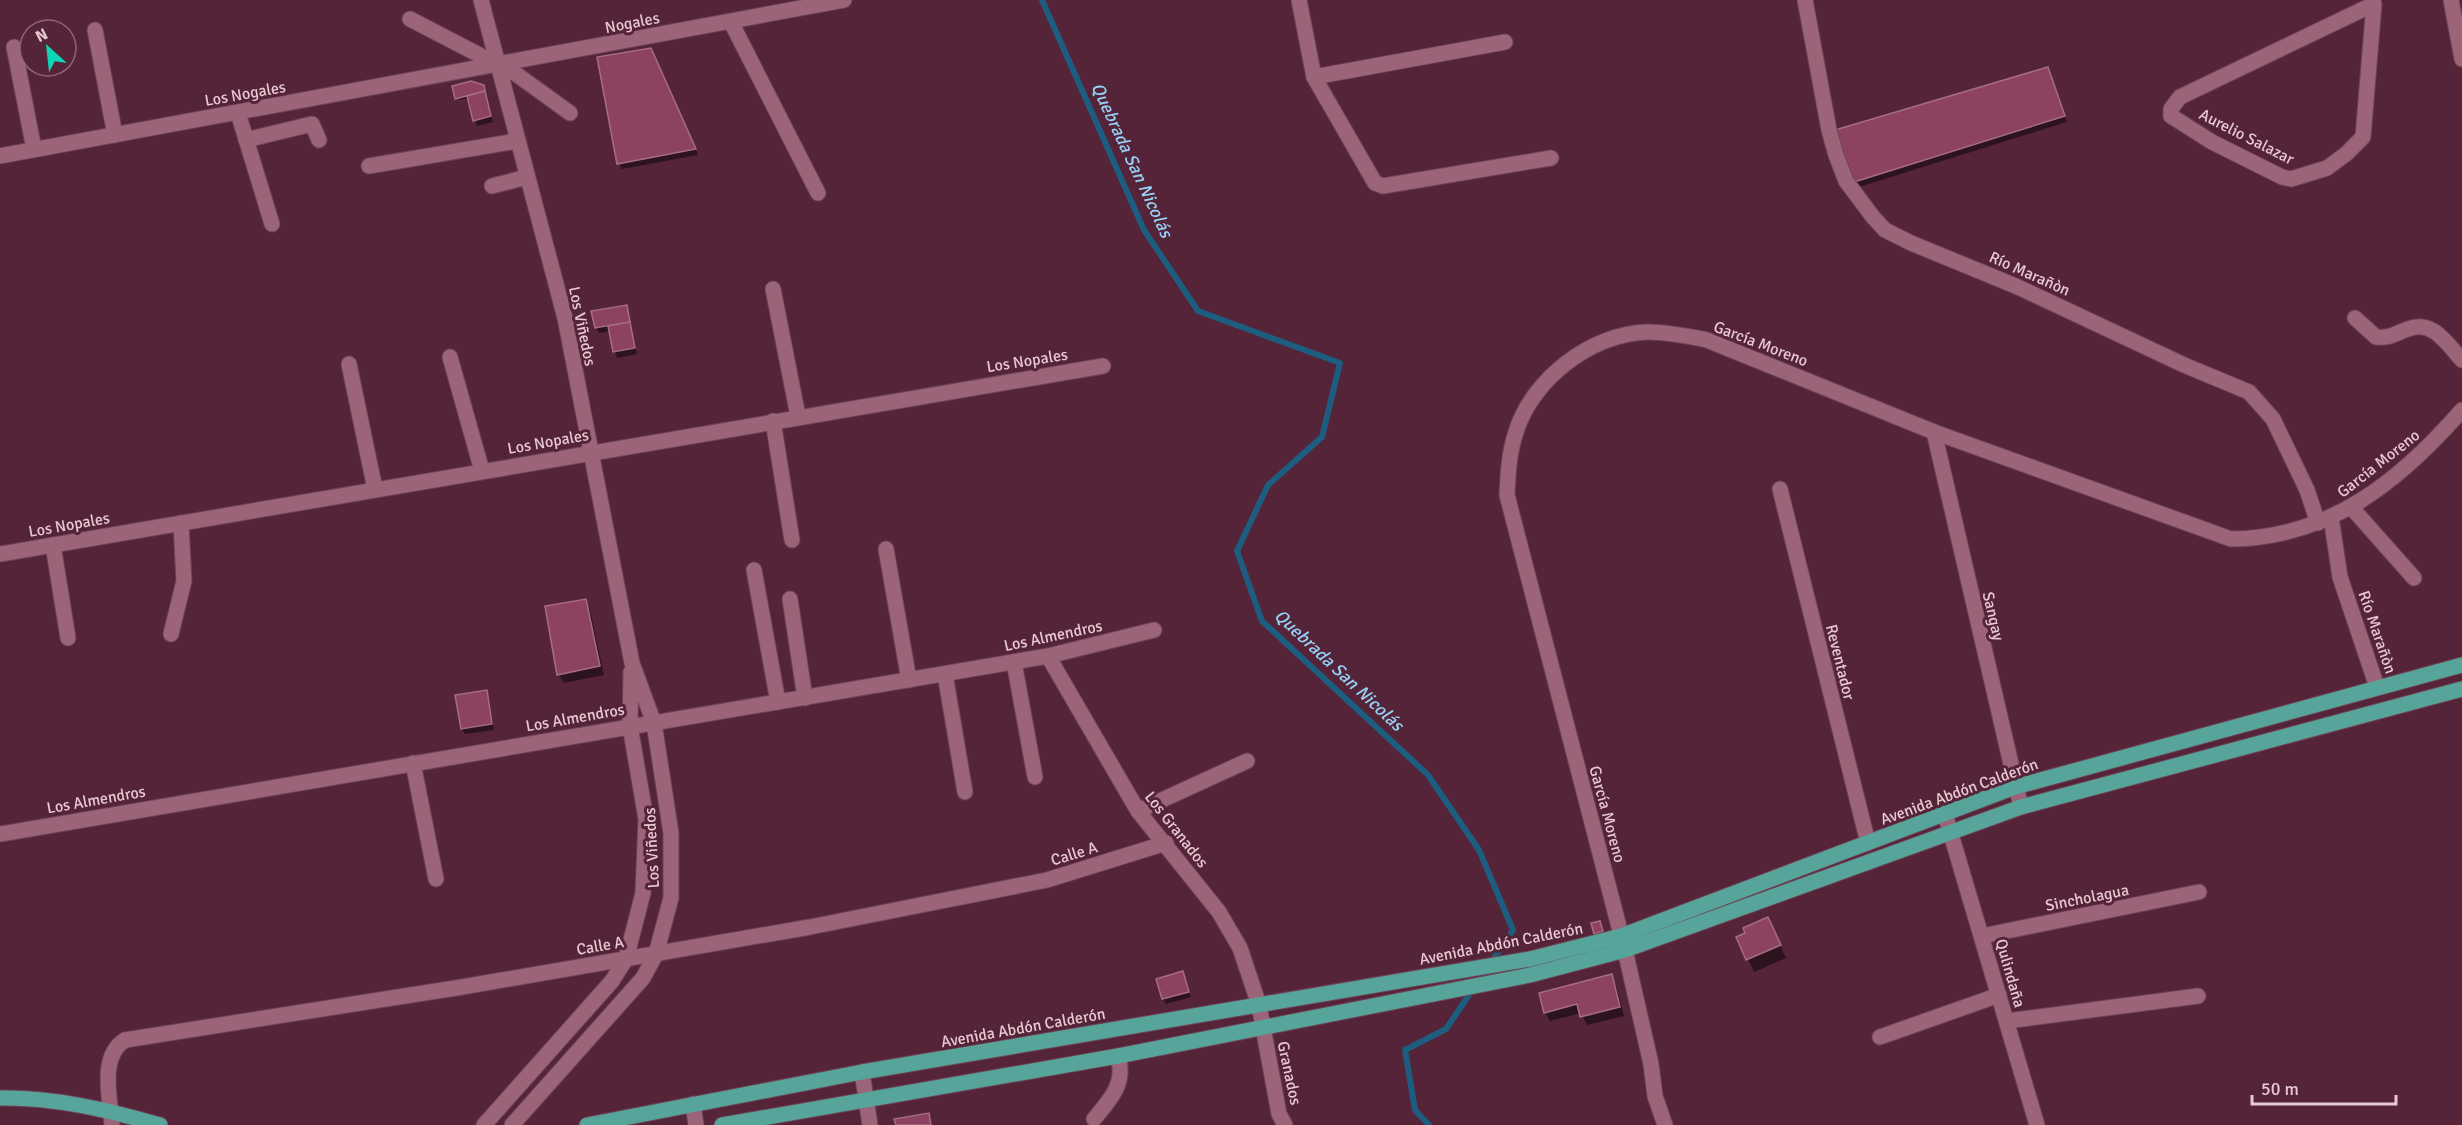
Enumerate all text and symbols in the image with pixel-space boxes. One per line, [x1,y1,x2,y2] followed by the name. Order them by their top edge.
[603,8,661,38] street label: Nogales
[18,18,78,78] north arrow
[32,24,51,47] text: N
[203,77,287,111] street label: Los Nogales
[1086,79,1178,243] water label: Quebrada San Nicolás
[2196,104,2297,169] street label: Aurelio Salazar
[1986,247,2073,301] street label: Río Marañòn
[564,285,600,368] street label: Los Viñedos
[1711,317,1811,371] street label: García Moreno
[985,345,1069,377] street label: Los Nopales
[506,425,590,459] street label: Los Nopales
[2333,425,2424,502] street label: García Moreno
[27,508,111,542] street label: Los Nopales
[2354,588,2401,676] street label: Río Marañòn
[1978,590,2008,643] street label: Sangay
[1270,605,1410,737] water label: Quebrada San Nicolás
[1002,616,1104,656] street label: Los Almendros
[1821,622,1859,702] street label: Reventador
[524,699,626,737] street label: Los Almendros
[1878,754,2041,830] street label: Avenida Abdón Calderón
[1584,764,1630,865] street label: García Moreno
[45,781,147,819] street label: Los Almendros
[1140,787,1212,872] street label: Los Granados
[640,807,664,889] street label: Los Viñedos
[1048,837,1100,871] street label: Calle A
[2044,880,2131,916] street label: Sincholagua
[1418,918,1585,970] street label: Avenida Abdón Calderón
[575,932,626,960] street label: Calle A
[1991,937,2029,1010] street label: Qulindaña
[939,1004,1107,1052] street label: Avenida Abdón Calderón
[1273,1039,1306,1107] street label: Granados
[2252,1068,2396,1106] scale bar
[2261,1078,2299,1100] text: 50 m

